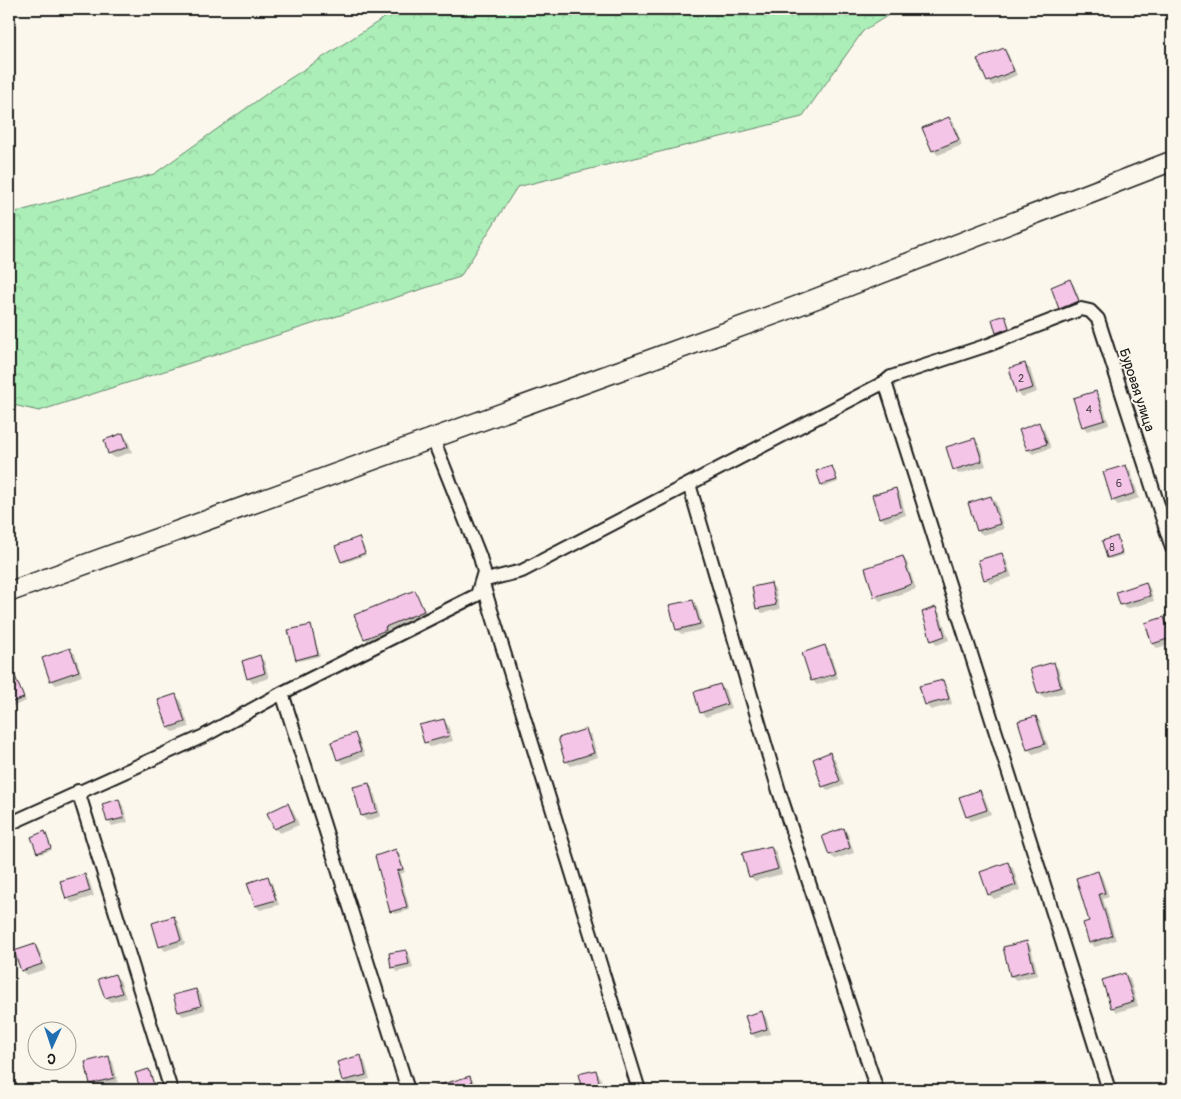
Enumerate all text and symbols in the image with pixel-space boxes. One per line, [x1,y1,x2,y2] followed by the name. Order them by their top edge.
[1116,346,1158,434] street label: Буровая улица
[1018,372,1024,385] house number: 2
[1086,403,1093,416] house number: 4
[1116,477,1122,490] house number: 6
[1109,541,1115,554] house number: 8
[28,1022,78,1072] north arrow
[46,1050,56,1067] text: С

